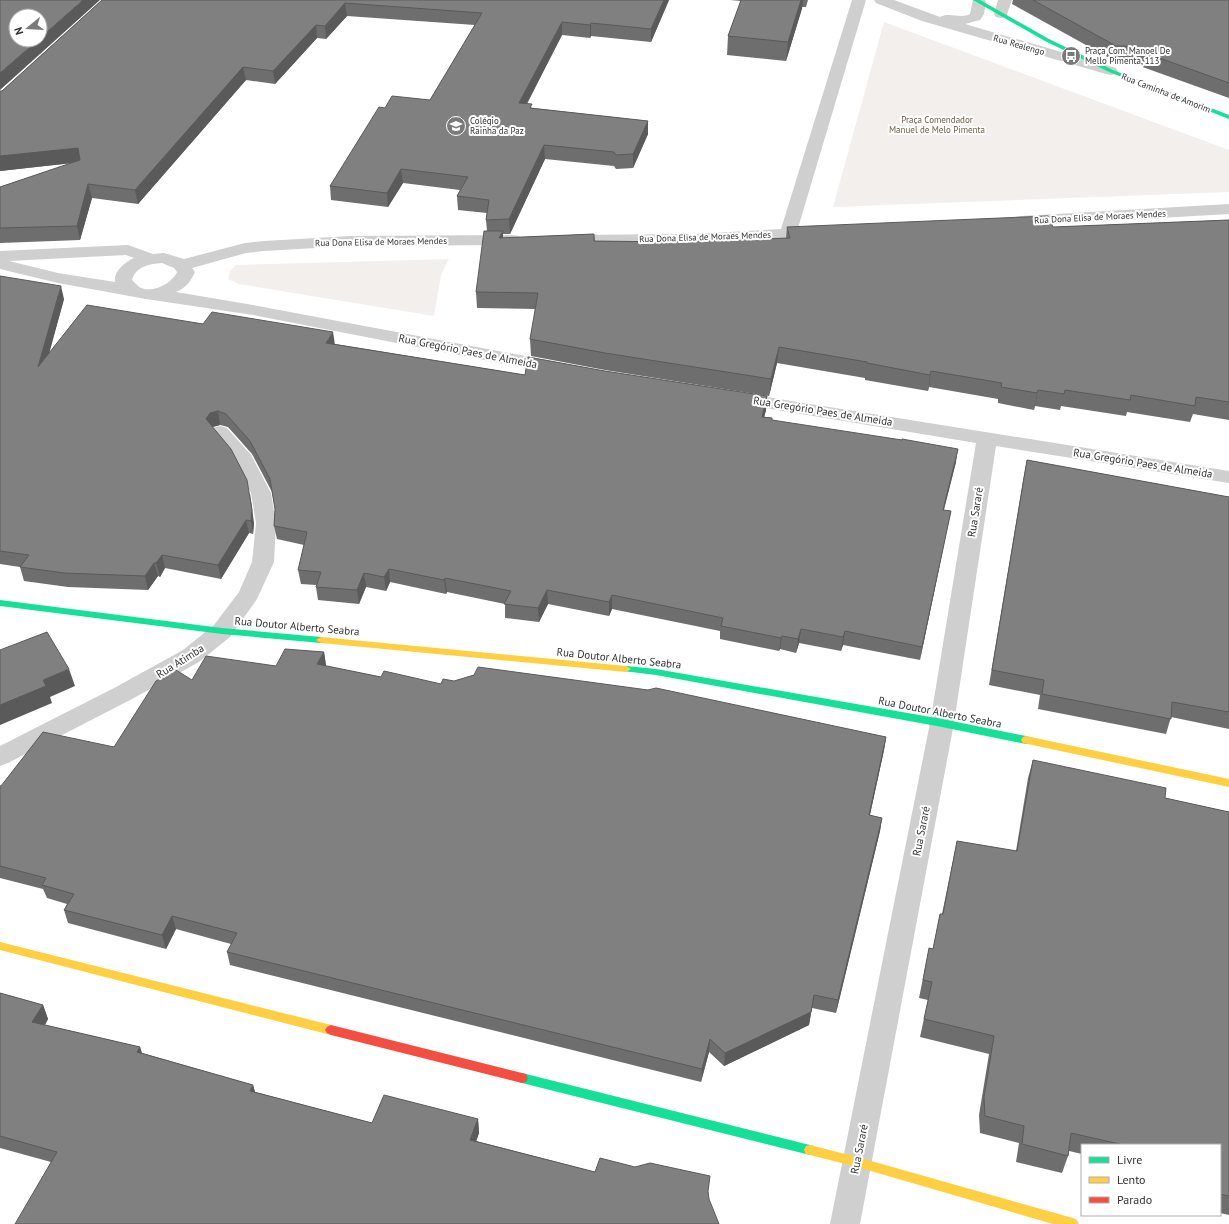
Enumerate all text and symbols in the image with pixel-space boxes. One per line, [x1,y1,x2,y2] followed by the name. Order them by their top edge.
[8,8,48,48] north arrow
[11,25,26,37] text: N
[992,32,1046,57] street label: Rua Realengo
[1060,45,1082,67] bus stop icon: Praça Com. Manoel De Mello Pimenta, 113
[1085,45,1171,66] place label: Praça Com. Manoel De Mello Pimenta, 113
[1120,70,1212,115] street label: Rua Caminha de Amorim
[889,114,985,135] park label: Praça Comendador Manuel de Melo Pimenta
[445,115,467,137] school or university icon: Colégio Rainha da Paz
[470,115,524,136] place label: Colégio Rainha da Paz
[1034,208,1166,225] street label: Rua Dona Elisa de Moraes Mendes
[639,229,771,244] street label: Rua Dona Elisa de Moraes Mendes
[315,235,447,248] street label: Rua Dona Elisa de Moraes Mendes
[397,331,539,371] street label: Rua Gregório Paes de Almeida
[752,393,894,429] street label: Rua Gregório Paes de Almeida
[1072,445,1214,481] street label: Rua Gregório Paes de Almeida
[964,486,986,538] street label: Rua Sararé
[234,614,360,638] street label: Rua Doutor Alberto Seabra
[154,641,206,681] street label: Rua Atimba
[556,644,682,672] street label: Rua Doutor Alberto Seabra
[877,693,1003,731] street label: Rua Doutor Alberto Seabra
[909,804,933,857] street label: Rua Sararé
[847,1122,871,1175] street label: Rua Sararé
[1081,1144,1221,1216] legend
[1117,1152,1142,1167] text: Livre
[1117,1172,1146,1187] text: Lento
[1117,1192,1152,1207] text: Parado

